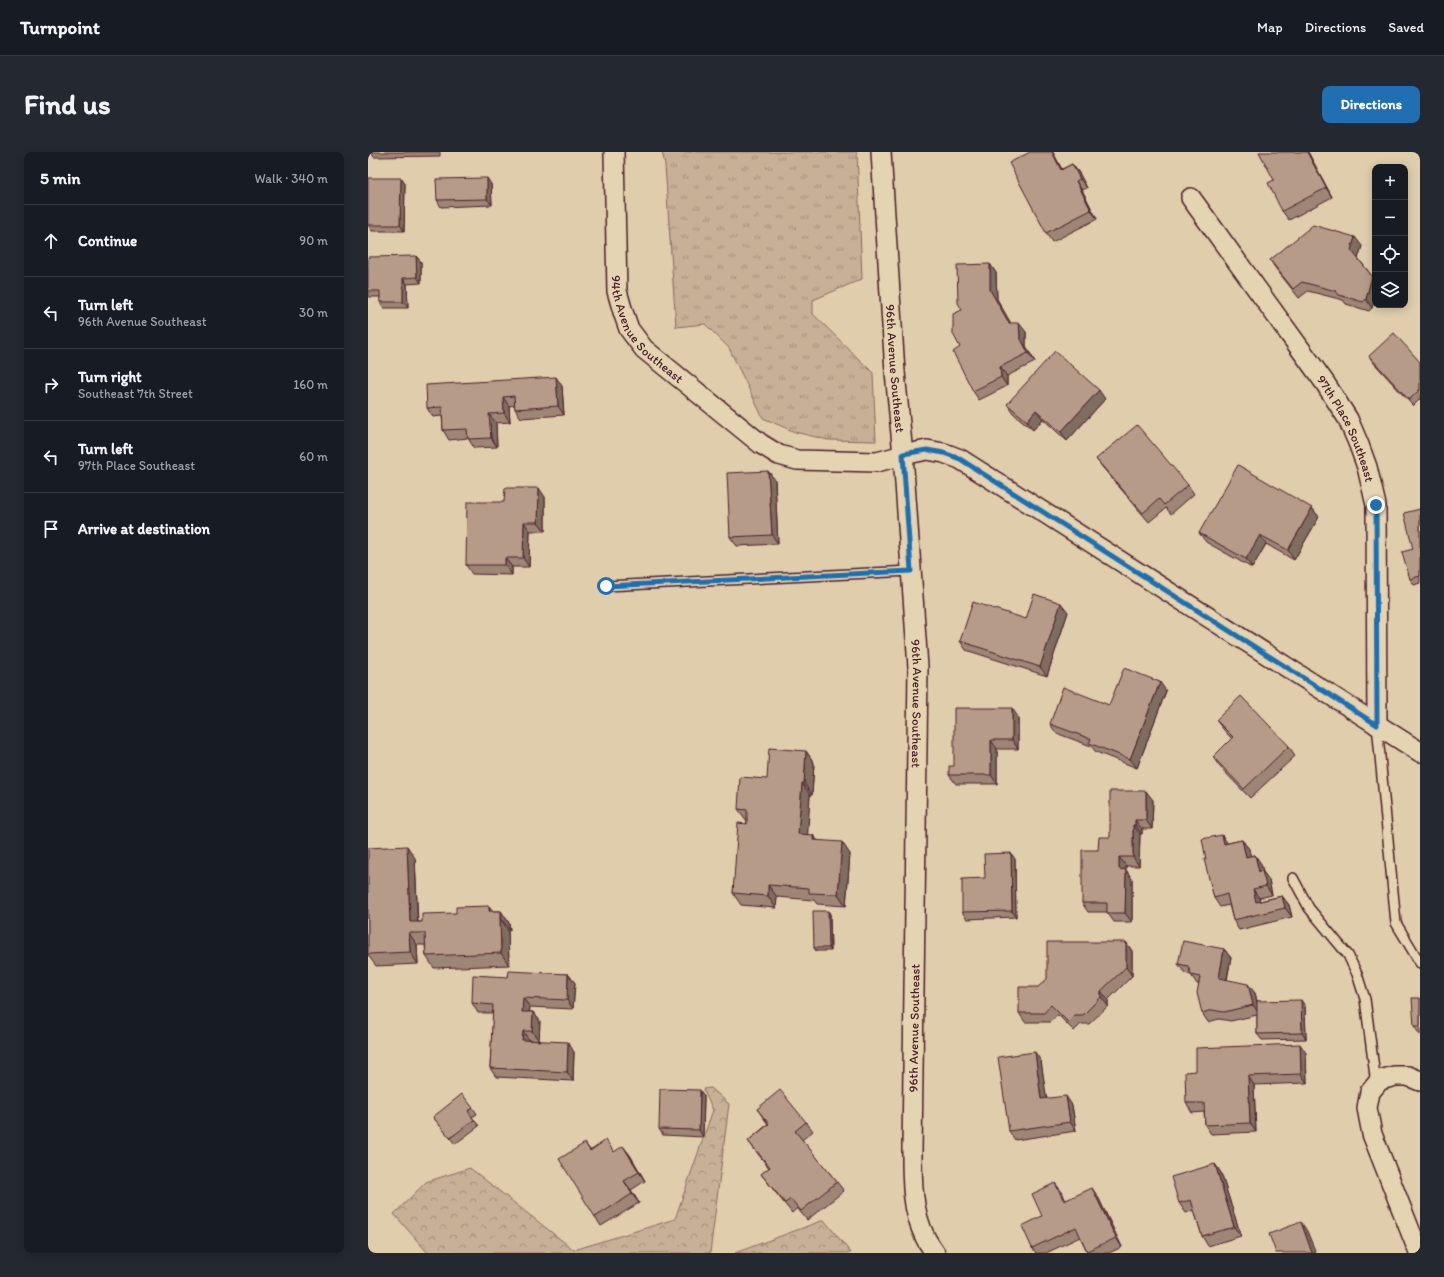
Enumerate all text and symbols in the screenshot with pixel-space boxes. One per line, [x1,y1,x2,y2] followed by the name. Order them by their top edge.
[20,16,100,39] text: Turnpoint
[1257,19,1283,36] text: Map
[1305,19,1366,36] text: Directions
[1388,19,1424,36] text: Saved
[1322,86,1420,123] button: Directions
[24,87,111,121] text: Find us
[1372,164,1408,308] map controls
[1372,164,1408,200] button: +
[40,168,80,188] text: 5 min
[255,171,328,186] text: Walk · 340 m
[1372,200,1408,236] button: −
[40,230,62,252] icon: ahead
[78,232,137,250] text: Continue
[299,233,328,248] text: 90 m
[1372,236,1408,272] button: locate
[1372,272,1408,308] button: layers
[609,275,687,386] street label: 94th Avenue Southeast
[78,296,133,314] text: Turn left
[40,302,62,324] icon: left
[883,304,908,434] street label: 96th Avenue Southeast
[299,305,328,320] text: 30 m
[78,314,207,329] text: 96th Avenue Southeast
[78,368,142,386] text: Turn right
[1314,372,1378,483] street label: 97th Place Southeast
[40,374,62,396] icon: right
[293,377,328,392] text: 160 m
[78,386,193,401] text: Southeast 7th Street
[78,440,133,458] text: Turn left
[40,446,62,468] icon: left
[299,449,328,464] text: 60 m
[78,458,195,473] text: 97th Place Southeast
[1367,496,1385,514] route end
[40,518,62,540] icon: arrive
[78,520,210,538] text: Arrive at destination
[597,577,615,595] route start
[909,639,926,768] street label: 96th Avenue Southeast
[905,963,923,1092] street label: 96th Avenue Southeast

